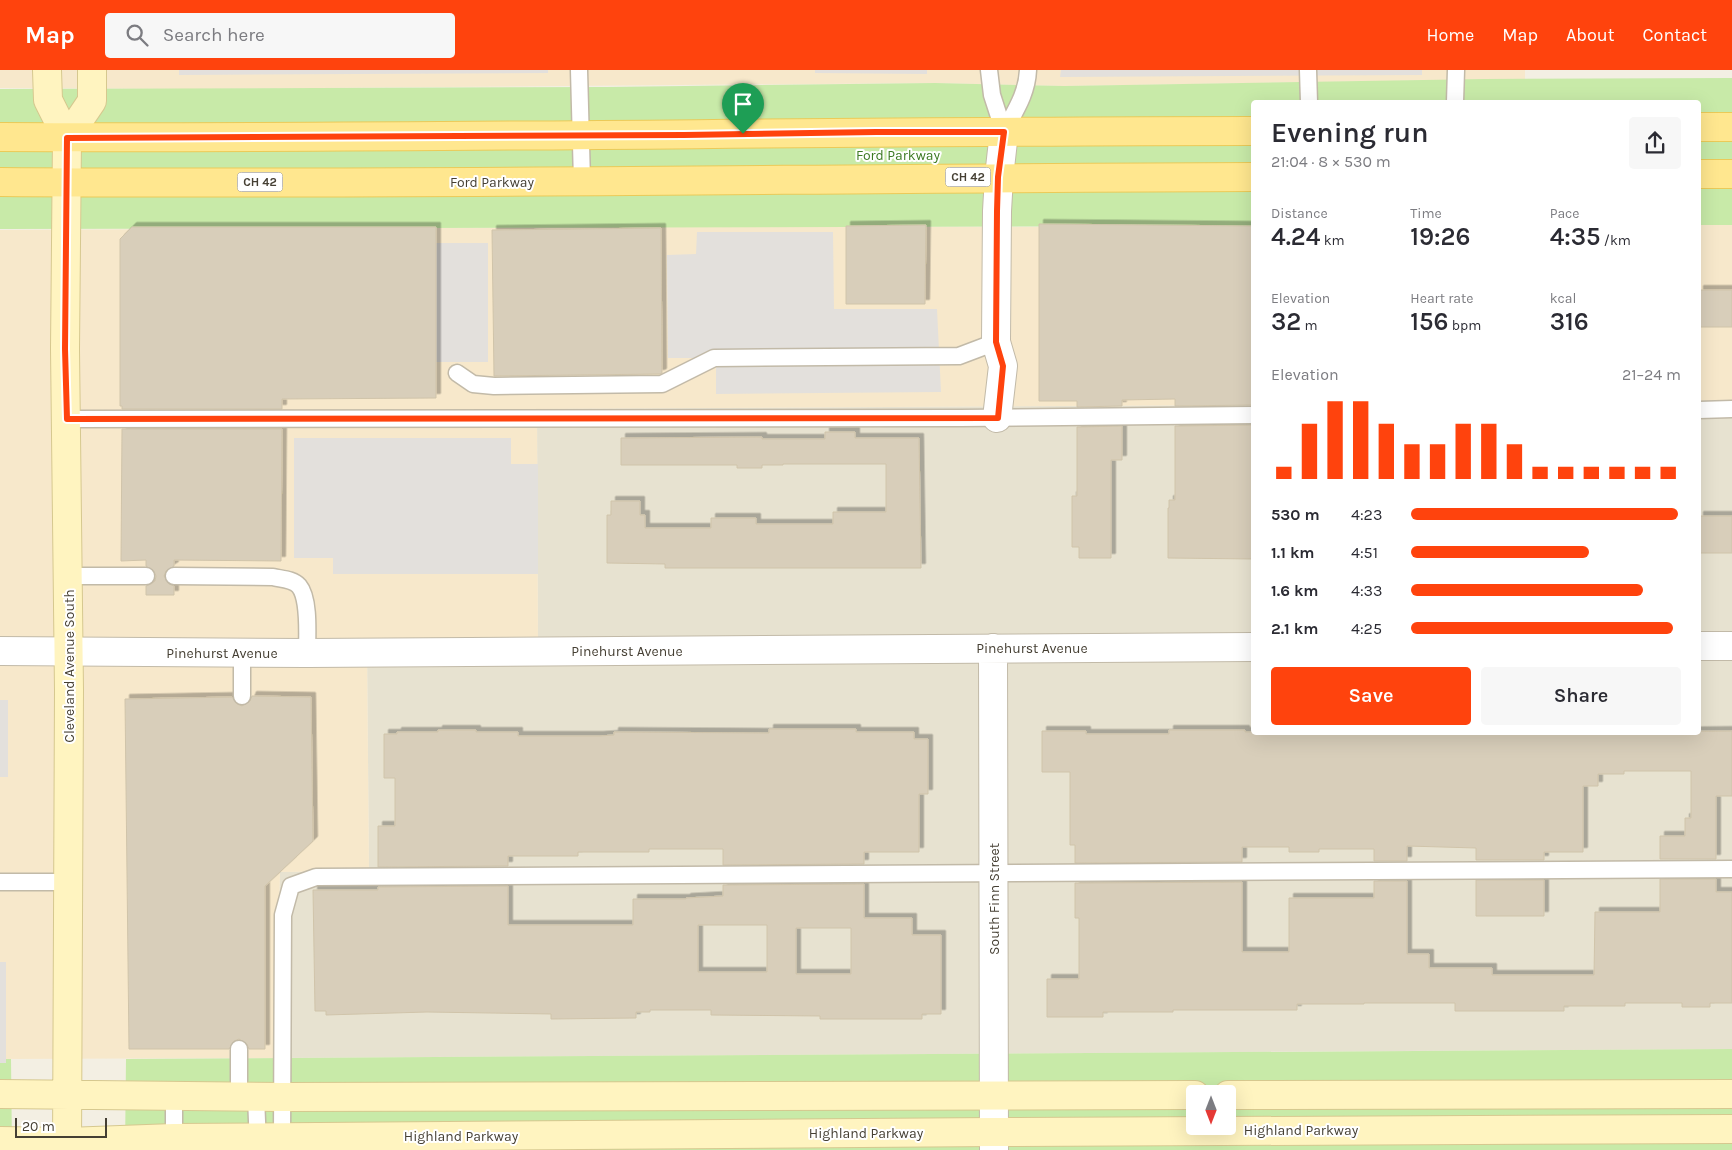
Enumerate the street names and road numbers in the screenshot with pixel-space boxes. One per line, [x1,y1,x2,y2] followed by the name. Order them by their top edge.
[946,168,990,186] road number: CH 42
[238,172,282,191] road number: CH 42
[450,174,535,191] street label: Ford Parkway
[61,589,78,743] street label: Cleveland Avenue South
[976,640,1088,657] street label: Pinehurst Avenue
[571,643,683,660] street label: Pinehurst Avenue
[166,645,278,662] street label: Pinehurst Avenue
[986,843,1003,955] street label: South Finn Street
[1244,1122,1359,1139] street label: Highland Parkway
[809,1125,924,1142] street label: Highland Parkway
[404,1128,519,1145] street label: Highland Parkway

